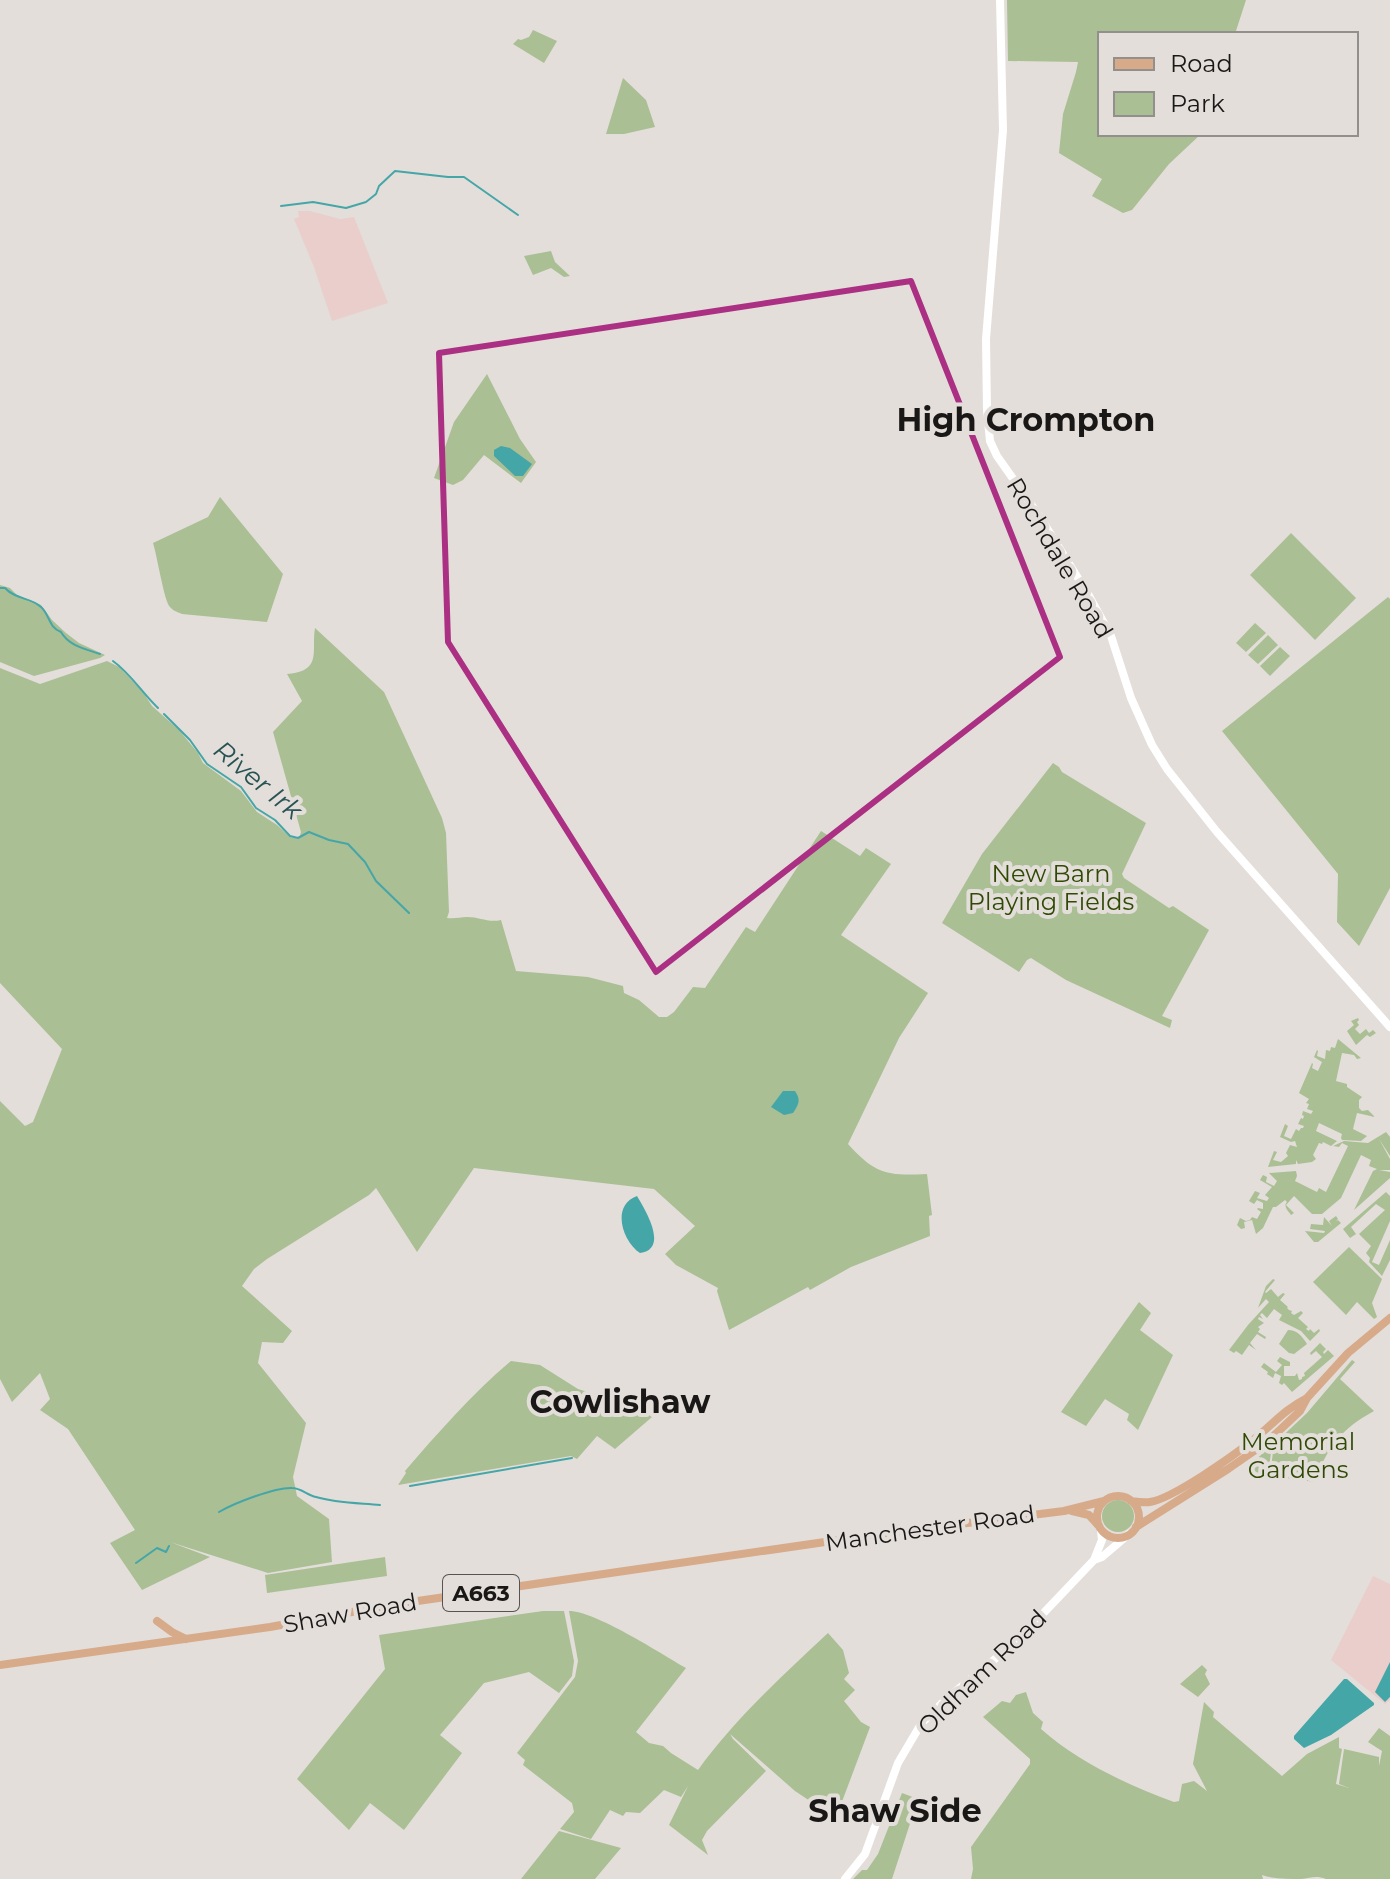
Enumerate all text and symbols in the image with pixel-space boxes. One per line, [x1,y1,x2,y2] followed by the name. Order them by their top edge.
[1098,32,1358,136] legend
[1170,49,1233,78] text: Road
[1170,89,1225,118] text: Park
[897,400,1155,439] district label: High Crompton
[1001,472,1119,644] street label: Rochdale Road
[207,734,310,827] water label: River Irk
[968,859,1134,916] park label: New Barn Playing Fields
[530,1382,710,1421] district label: Cowlishaw
[1241,1427,1355,1484] park label: Memorial Gardens
[823,1499,1037,1557] street label: Manchester Road
[443,1575,519,1611] road number: A663
[281,1587,419,1639] street label: Shaw Road
[912,1603,1052,1741] street label: Oldham Road
[808,1791,982,1830] district label: Shaw Side

